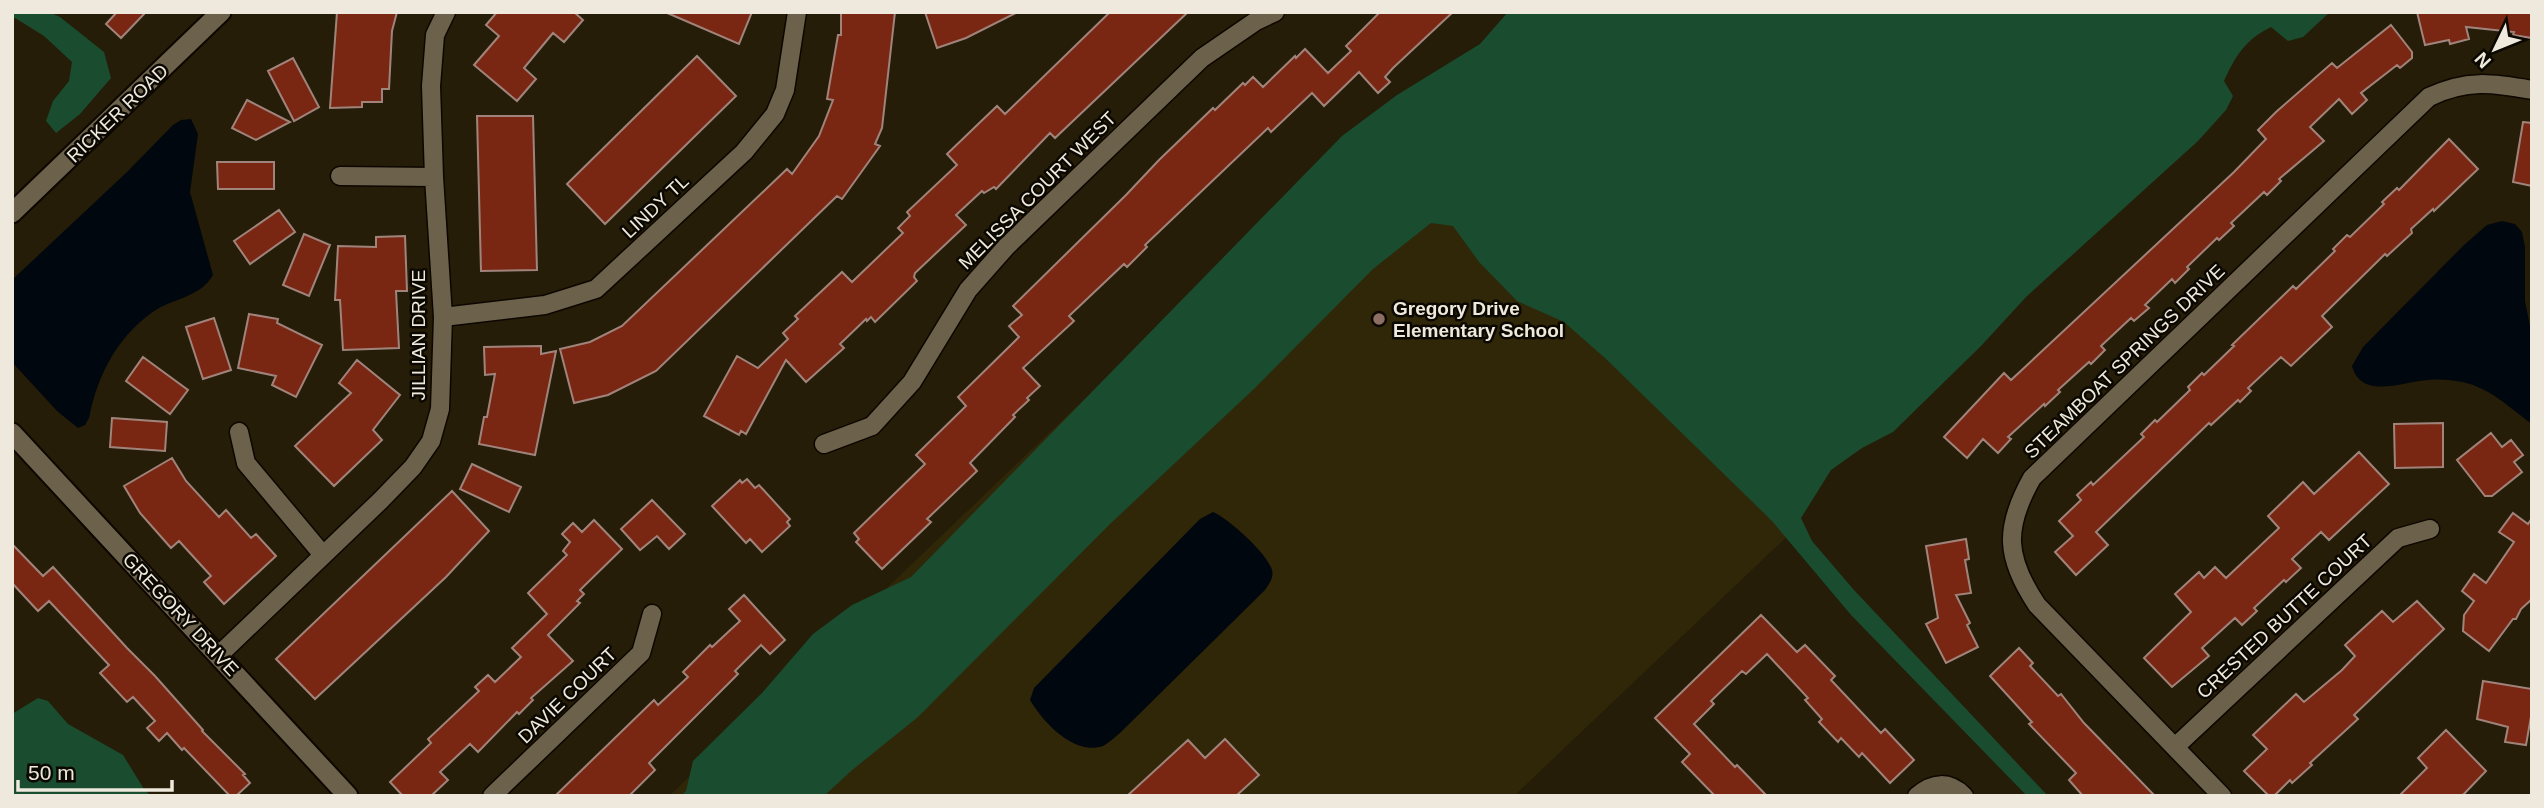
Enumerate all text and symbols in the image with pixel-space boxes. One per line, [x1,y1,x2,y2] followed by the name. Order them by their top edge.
[2460,14,2530,84] north arrow
[2471,48,2495,72] text: N
[63,60,172,167] street label: RICKER ROAD
[954,107,1121,273] street label: MELISSA COURT WEST
[618,170,693,242] street label: LINDY TL
[2020,260,2229,463] street label: STEAMBOAT SPRINGS DRIVE
[408,270,429,400] street label: JILLIAN DRIVE
[1393,298,1564,341] place label: Gregory Drive Elementary School
[1371,311,1387,327] marker: Gregory Drive Elementary School
[2193,530,2376,703] street label: CRESTED BUTTE COURT
[118,549,243,680] street label: GREGORY DRIVE
[514,643,621,747] street label: DAVIE COURT
[18,748,172,792] scale bar
[28,761,75,784] text: 50 m

